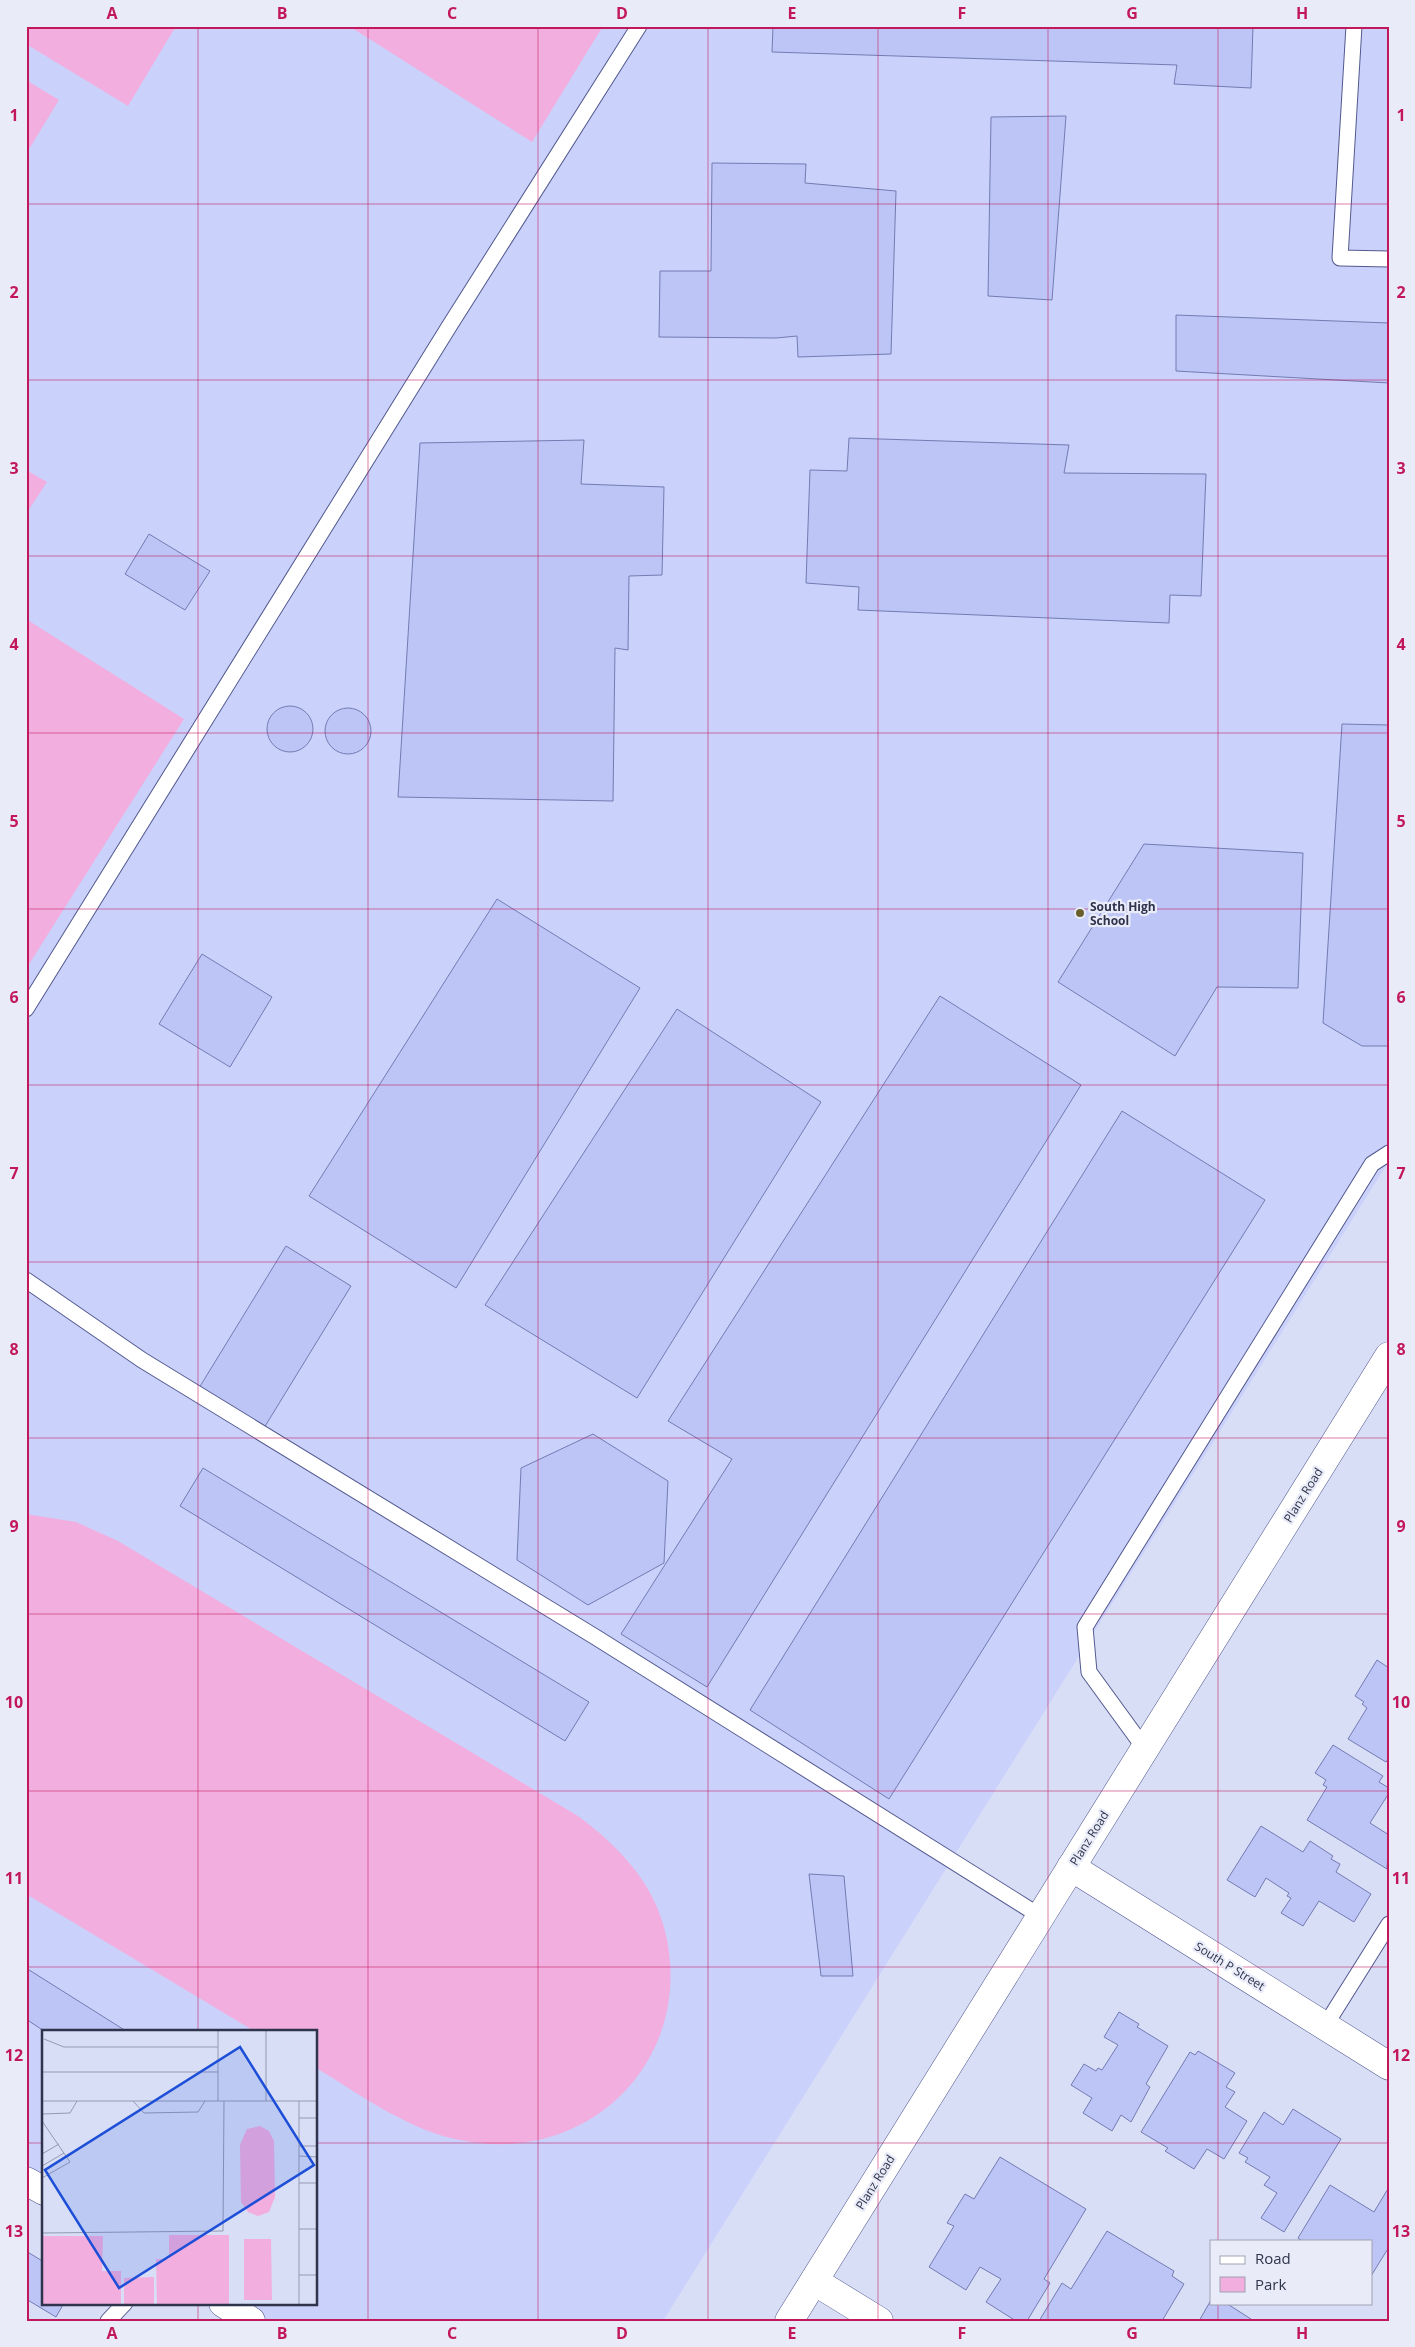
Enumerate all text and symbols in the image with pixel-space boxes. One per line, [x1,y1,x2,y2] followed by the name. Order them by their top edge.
[106,2,118,24] text: A
[277,2,287,24] text: B
[447,2,457,24] text: C
[616,2,628,24] text: D
[788,2,797,24] text: E
[958,2,966,24] text: F
[1126,2,1138,24] text: G
[1296,2,1308,24] text: H
[9,104,19,126] text: 1
[1396,104,1406,126] text: 1
[9,281,19,303] text: 2
[1396,281,1406,303] text: 2
[9,457,19,479] text: 3
[1396,457,1406,479] text: 3
[9,633,19,655] text: 4
[1396,633,1406,655] text: 4
[9,810,19,832] text: 5
[1396,810,1406,832] text: 5
[1090,898,1156,929] place label: South High School
[1074,907,1086,919] marker: South High School
[9,986,19,1008] text: 6
[1396,986,1406,1008] text: 6
[9,1162,19,1184] text: 7
[1396,1162,1406,1184] text: 7
[9,1338,19,1360] text: 8
[1396,1338,1406,1360] text: 8
[1279,1464,1327,1526] street label: Planz Road
[9,1515,19,1537] text: 9
[1396,1515,1406,1537] text: 9
[5,1691,23,1713] text: 10
[1392,1691,1410,1713] text: 10
[1065,1807,1113,1869] street label: Planz Road
[5,1867,23,1889] text: 11
[1392,1867,1410,1889] text: 11
[1192,1938,1268,1994] street label: South P Street
[42,2030,318,2304] inset map
[5,2044,23,2066] text: 12
[1392,2044,1410,2066] text: 12
[851,2151,899,2213] street label: Planz Road
[5,2220,23,2242] text: 13
[1392,2220,1410,2242] text: 13
[1210,2240,1372,2304] legend
[1255,2248,1291,2268] text: Road
[1255,2274,1286,2294] text: Park
[106,2322,118,2344] text: A
[277,2322,287,2344] text: B
[447,2322,457,2344] text: C
[616,2322,628,2344] text: D
[788,2322,797,2344] text: E
[958,2322,966,2344] text: F
[1126,2322,1138,2344] text: G
[1296,2322,1308,2344] text: H

